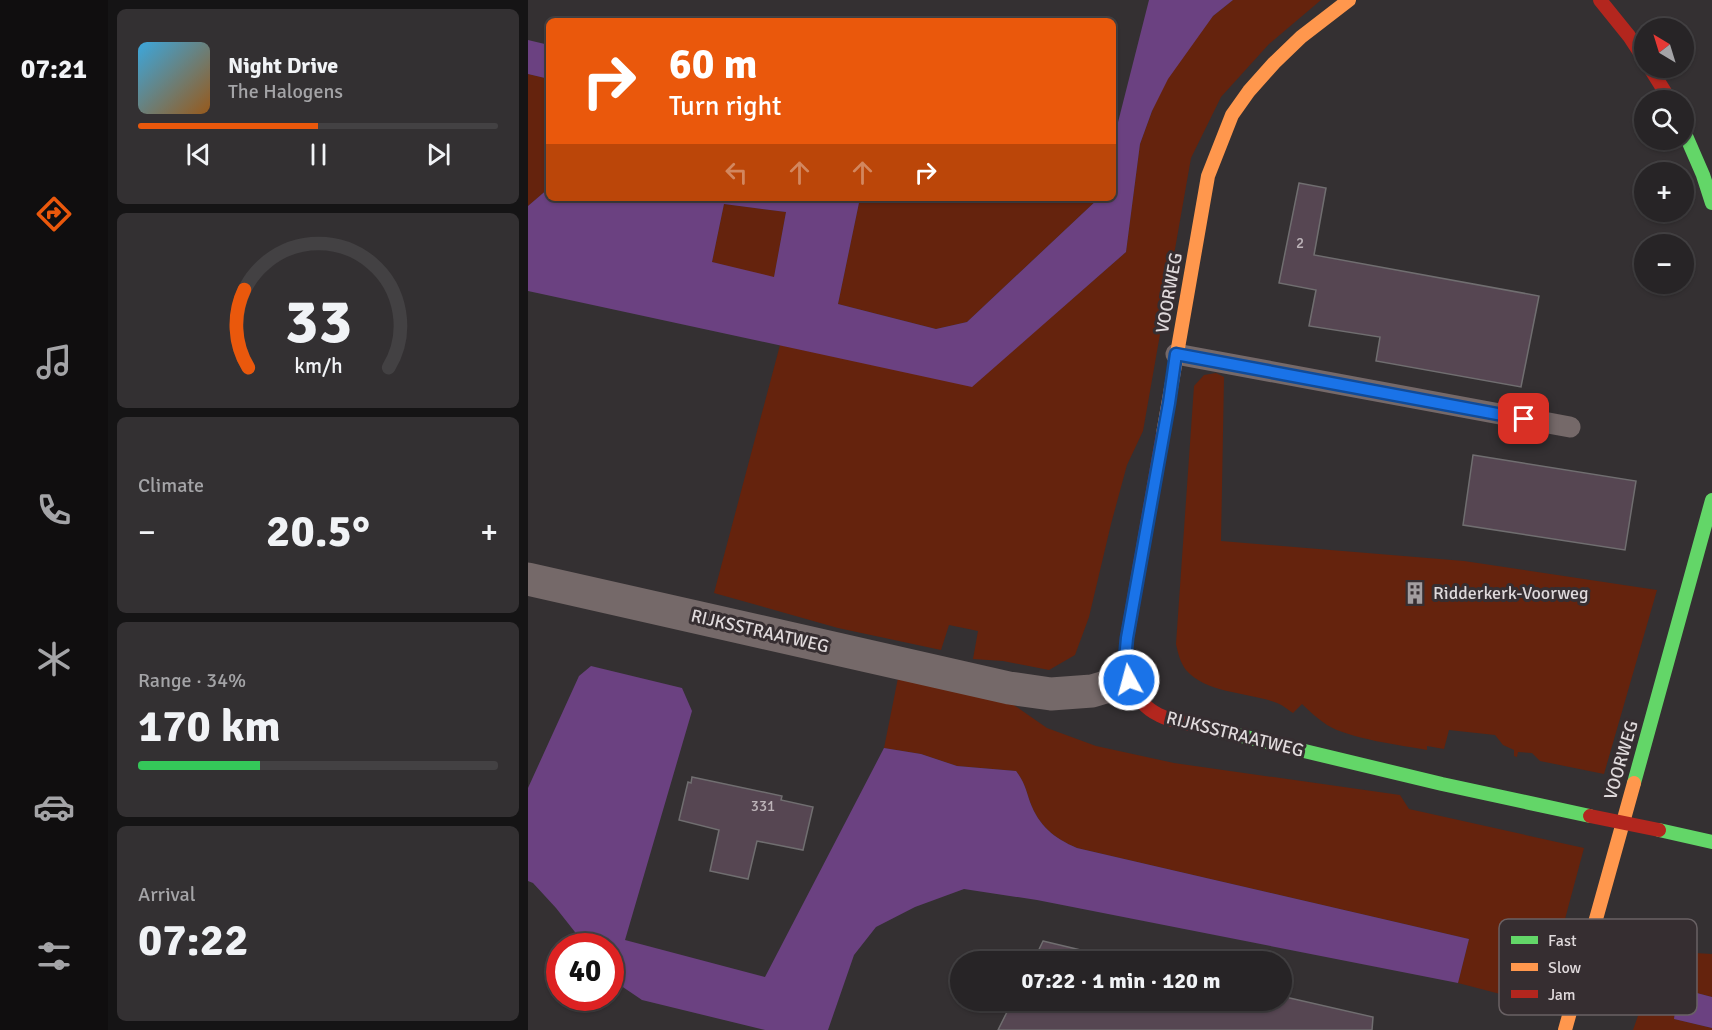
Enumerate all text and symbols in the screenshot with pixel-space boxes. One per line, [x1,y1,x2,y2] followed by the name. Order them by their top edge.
[1634,18,1694,78] north arrow
[1634,18,1694,294] map controls
[669,39,758,90] text: 60 m
[570,42,648,120] icon: right
[228,52,338,79] text: Night Drive
[21,53,87,86] text: 07:21
[228,79,343,104] text: The Halogens
[669,90,782,123] text: Turn right
[1634,90,1694,150] button: search
[182,138,215,171] icon: previous
[302,138,335,171] icon: pause
[422,138,455,171] icon: next
[720,156,753,189] icon: left
[783,156,816,189] icon: ahead
[846,156,879,189] icon: ahead
[909,156,942,189] icon: right
[1634,162,1694,222] button: +
[33,193,75,235] icon: directions
[1296,234,1304,252] house number: 2
[1634,234,1694,294] button: −
[1151,251,1187,335] street label: VOORWEG
[284,283,352,360] text: 33
[33,341,75,383] icon: music
[294,353,342,379] text: km/h
[1498,393,1549,444] pin
[1507,402,1540,435] icon: arrive
[138,473,204,498] text: Climate
[33,489,75,531] icon: phone
[266,504,370,559] text: 20.5°
[138,512,156,553] text: −
[480,512,498,553] text: +
[1402,580,1428,606] building icon: Ridderkerk-Voorweg
[1433,582,1588,604] place label: Ridderkerk-Voorweg
[689,604,831,658] street label: RIJKSSTRAATWEG
[33,638,75,680] icon: climate
[1097,648,1161,712] position arrow
[138,668,246,693] text: Range · 34%
[138,699,281,754] text: 170 km
[1164,706,1306,762] street label: RIJKSSTRAATWEG
[1599,718,1643,802] street label: VOORWEG
[33,786,75,828] icon: car
[751,797,775,815] house number: 331
[138,882,196,907] text: Arrival
[138,913,248,968] text: 07:22
[1499,919,1697,1015] legend
[1548,931,1577,951] text: Fast
[546,933,624,1011] speed limit sign: 40
[33,935,75,977] icon: filters
[1548,958,1582,978] text: Slow
[1021,967,1221,994] text: 07:22 · 1 min · 120 m
[1548,985,1576,1005] text: Jam

